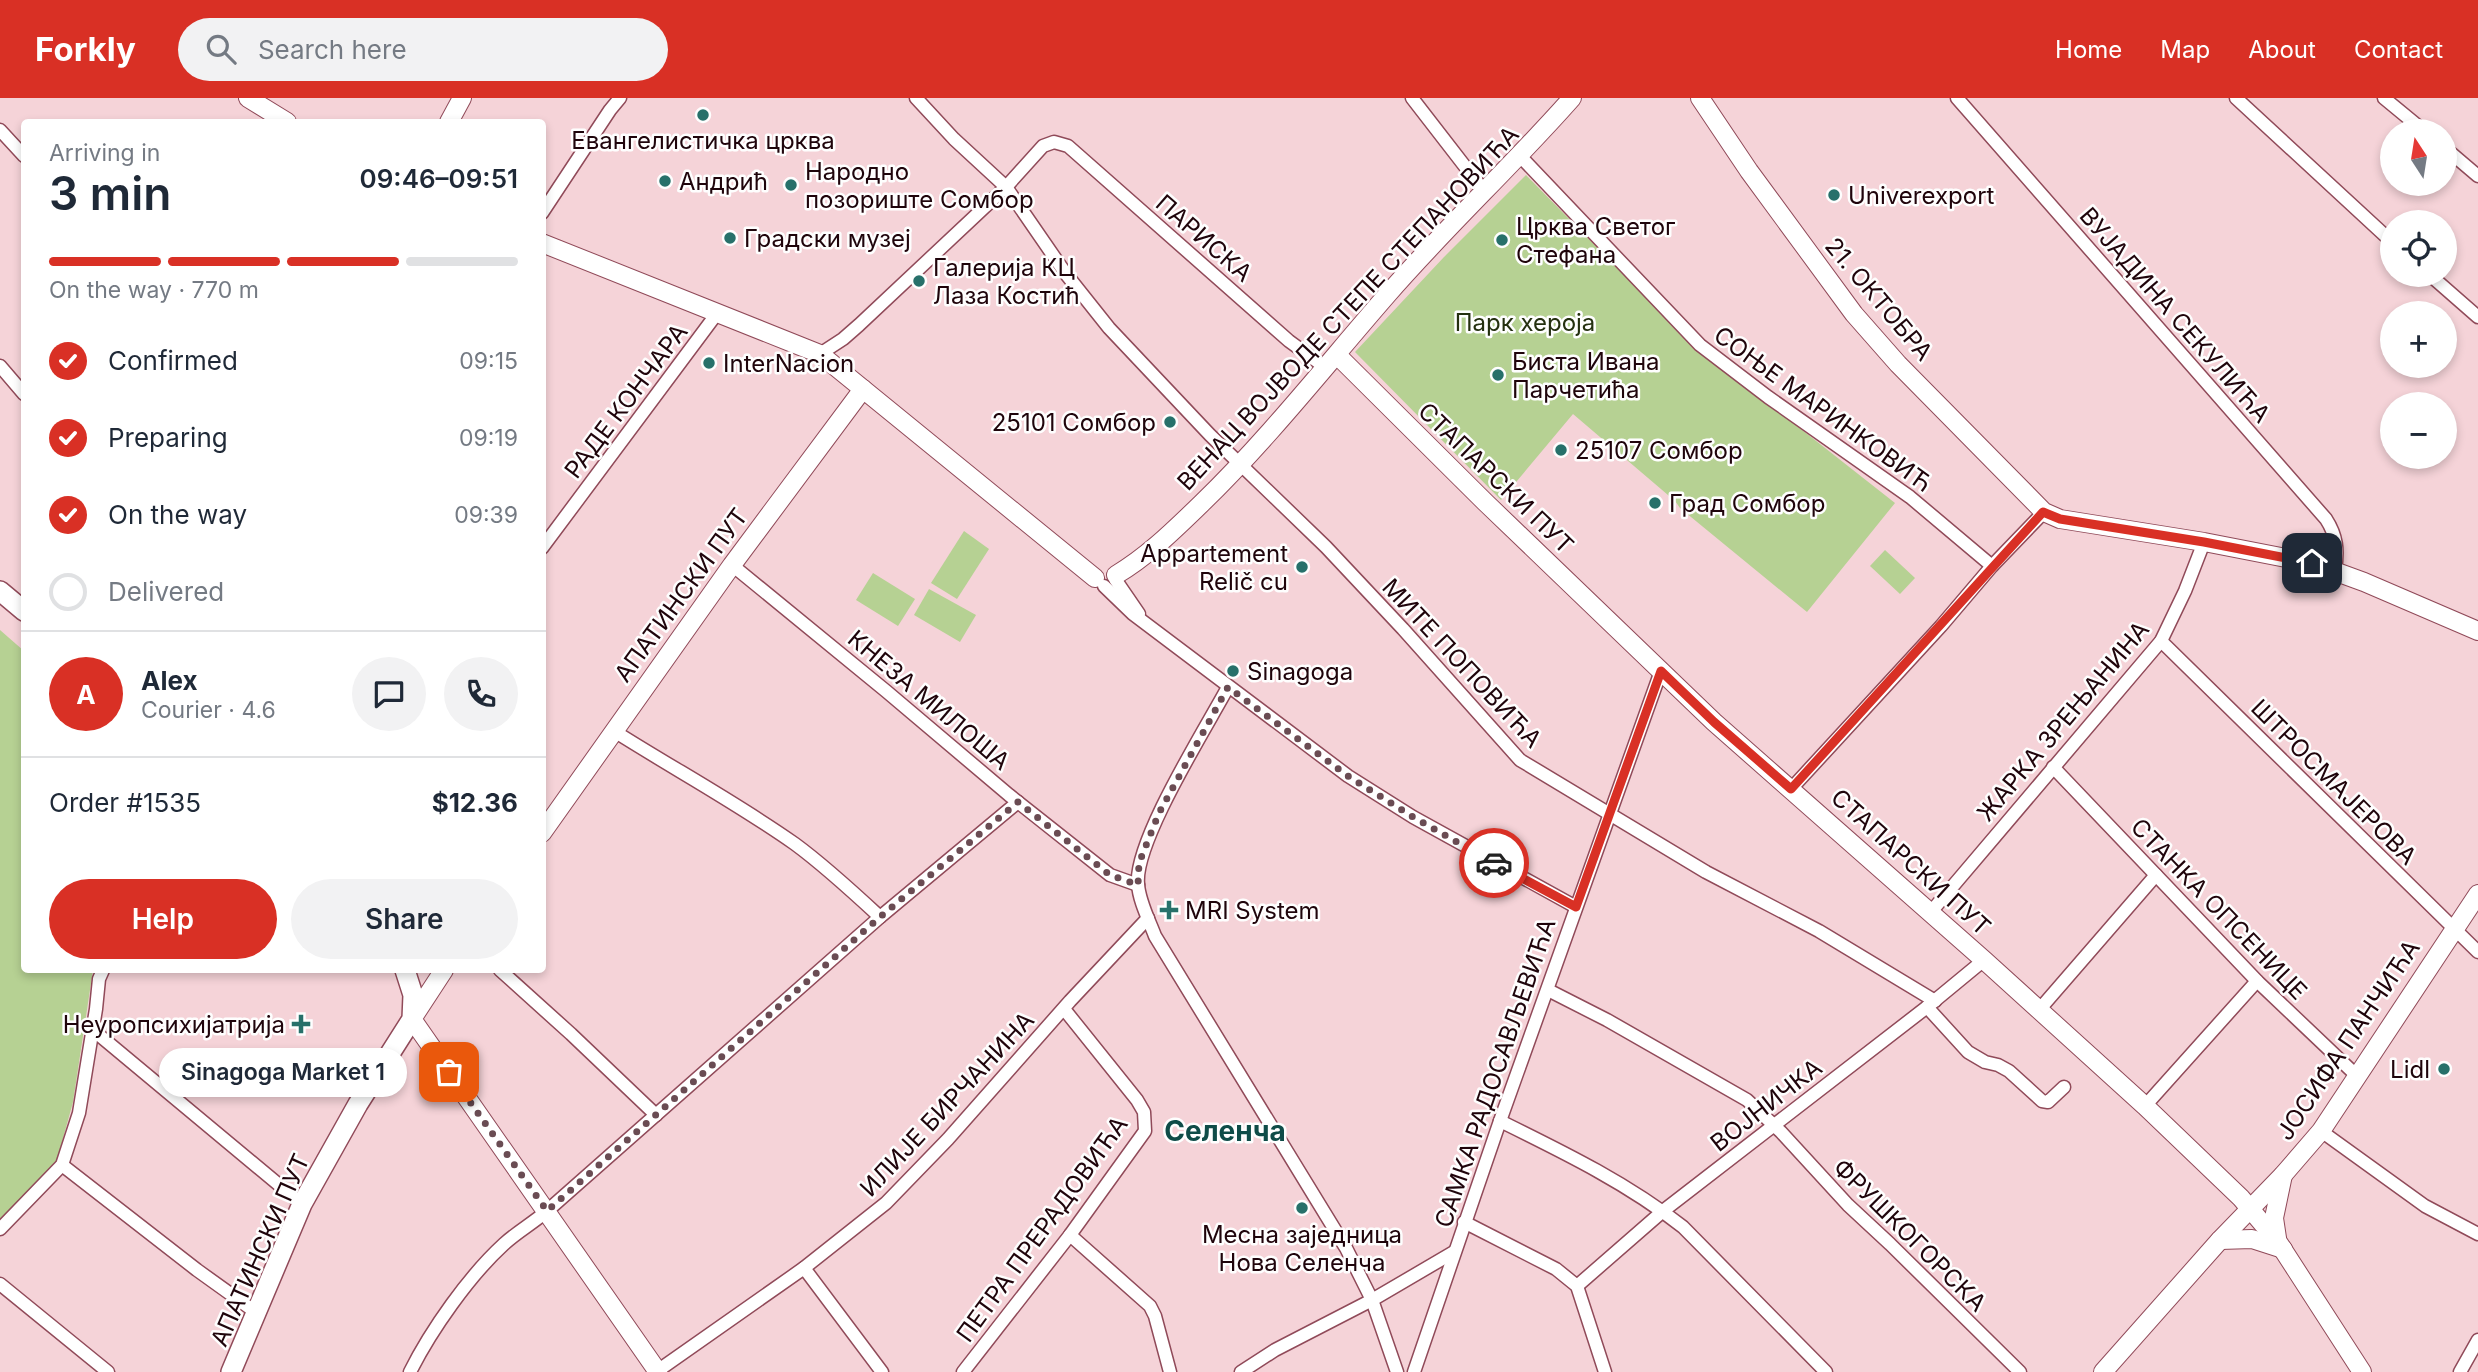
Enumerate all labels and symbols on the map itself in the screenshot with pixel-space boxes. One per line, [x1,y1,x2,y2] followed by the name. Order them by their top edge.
[695,107,711,123] marker: Евангелистичка црква
[2380,119,2457,196] north arrow
[1171,120,1525,496] street label: ВЕНАЦ ВОЈВОДЕ СТЕПЕ СТЕПАНОВИЋА
[571,126,835,155] place label: Евангелистичка црква
[805,157,1034,214] place label: Народно позориште Сомбор
[679,167,768,196] place label: Андрић
[657,173,673,189] marker: Андрић
[783,177,799,193] marker: Народно позориште Сомбор
[1848,181,1995,210] place label: Univerexport
[1826,187,1842,203] marker: Univerexport
[1150,188,1258,288] street label: ПАРИСКА
[2074,201,2276,429] street label: ВУЈАДИНА СЕКУЛИЋА
[1516,212,1676,269] place label: Црква Светог Стефана
[744,224,911,253] place label: Градски музеј
[722,230,738,246] marker: Градски музеј
[1494,232,1510,248] marker: Црква Светог Стефана
[1819,232,1939,366] street label: 21. ОКТОБРА
[933,253,1080,310] place label: Галерија КЦ Лаза Костић
[911,273,927,289] marker: Галерија КЦ Лаза Костић
[1455,308,1595,337] park label: Парк хероја
[558,318,694,484] street label: РАДЕ КОНЧАРА
[1708,320,1938,498] street label: СОЊЕ МАРИНКОВИЋ
[1512,347,1660,404] place label: Биста Ивана Парчетића
[723,349,854,378] place label: InterNacion
[701,355,717,371] marker: InterNacion
[1490,367,1506,383] marker: Биста Ивана Парчетића
[1412,396,1580,560] street label: СТАПАРСКИ ПУТ
[992,408,1156,437] place label: 25101 Сомбор
[1162,414,1178,430] marker: 25101 Сомбор
[1575,436,1743,465] place label: 25107 Сомбор
[1553,442,1569,458] marker: 25107 Сомбор
[1669,489,1825,518] place label: Град Сомбор
[1647,495,1663,511] marker: Град Сомбор
[608,502,754,688] street label: АПАТИНСКИ ПУТ
[2282,533,2342,593] pin
[1140,539,1288,596] place label: Appartement Relič cu
[1294,559,1310,575] marker: Appartement Relič cu
[1376,573,1548,753] street label: МИТЕ ПОПОВИЋА
[1971,615,2155,827] street label: ЖАРКА ЗРЕЊАНИНА
[842,624,1016,776] street label: КНЕЗА МИЛОША
[1247,657,1353,686] place label: Sinagoga
[1225,663,1241,679] marker: Sinagoga
[2245,693,2423,871] street label: ШТРОСМАЈЕРОВА
[1825,783,1997,941] street label: СТАПАРСКИ ПУТ
[2125,812,2313,1006] street label: СТАНКА ОПСЕНИЦЕ
[1459,828,1529,898] courier
[1185,896,1320,925] place label: MRI System
[1159,900,1179,920] marker: MRI System
[1428,915,1562,1231] street label: САМКА РАДОСАВЉЕВИЋА
[2270,935,2426,1145] street label: ЈОСИФА ПАНЧИЋА
[854,1006,1040,1202] street label: ИЛИЈЕ БИРЧАНИНА
[63,1010,285,1039] place label: Неуропсихијатрија
[291,1014,311,1034] marker: Неуропсихијатрија
[419,1042,479,1102] pin
[158,1048,407,1096] callout: Sinagoga Market 1
[1705,1053,1827,1157] street label: ВОЈНИЧКА
[2390,1055,2430,1084] place label: Lidl
[2436,1061,2452,1077] marker: Lidl
[950,1110,1134,1348] street label: ПЕТРА ПРЕРАДОВИЋА
[1164,1114,1286,1148] district label: Селенча
[205,1149,315,1351] street label: АПАТИНСКИ ПУТ
[1828,1153,1992,1317] street label: ФРУШКОГОРСКА
[1294,1200,1310,1216] marker: Месна заједница Нова Селенча
[1202,1220,1402,1277] place label: Месна заједница Нова Селенча

